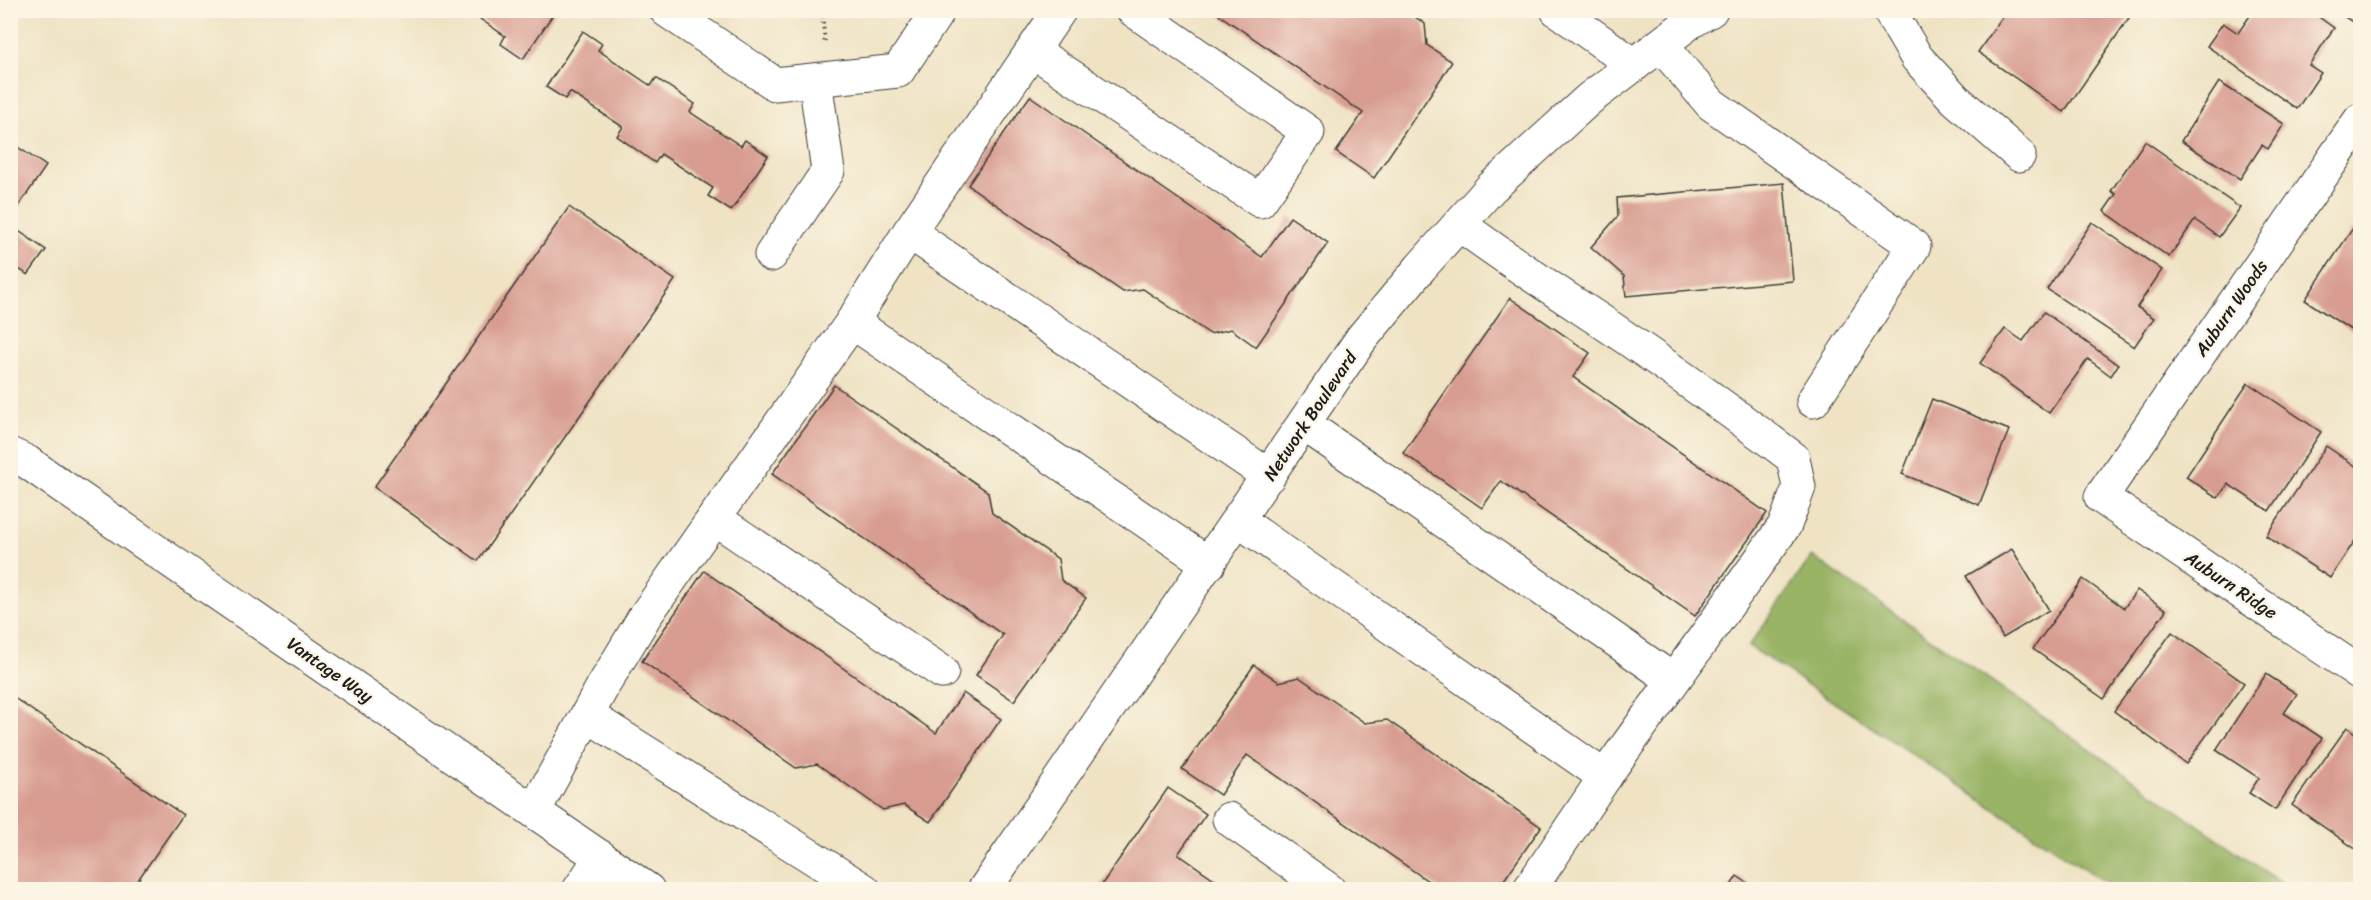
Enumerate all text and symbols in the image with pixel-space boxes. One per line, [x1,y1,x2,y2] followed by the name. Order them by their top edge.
[2185,252,2277,364] street label: Auburn Woods
[1254,343,1366,488] street label: Network Boulevard
[2177,541,2284,628] street label: Auburn Ridge
[280,628,381,712] street label: Vantage Way

